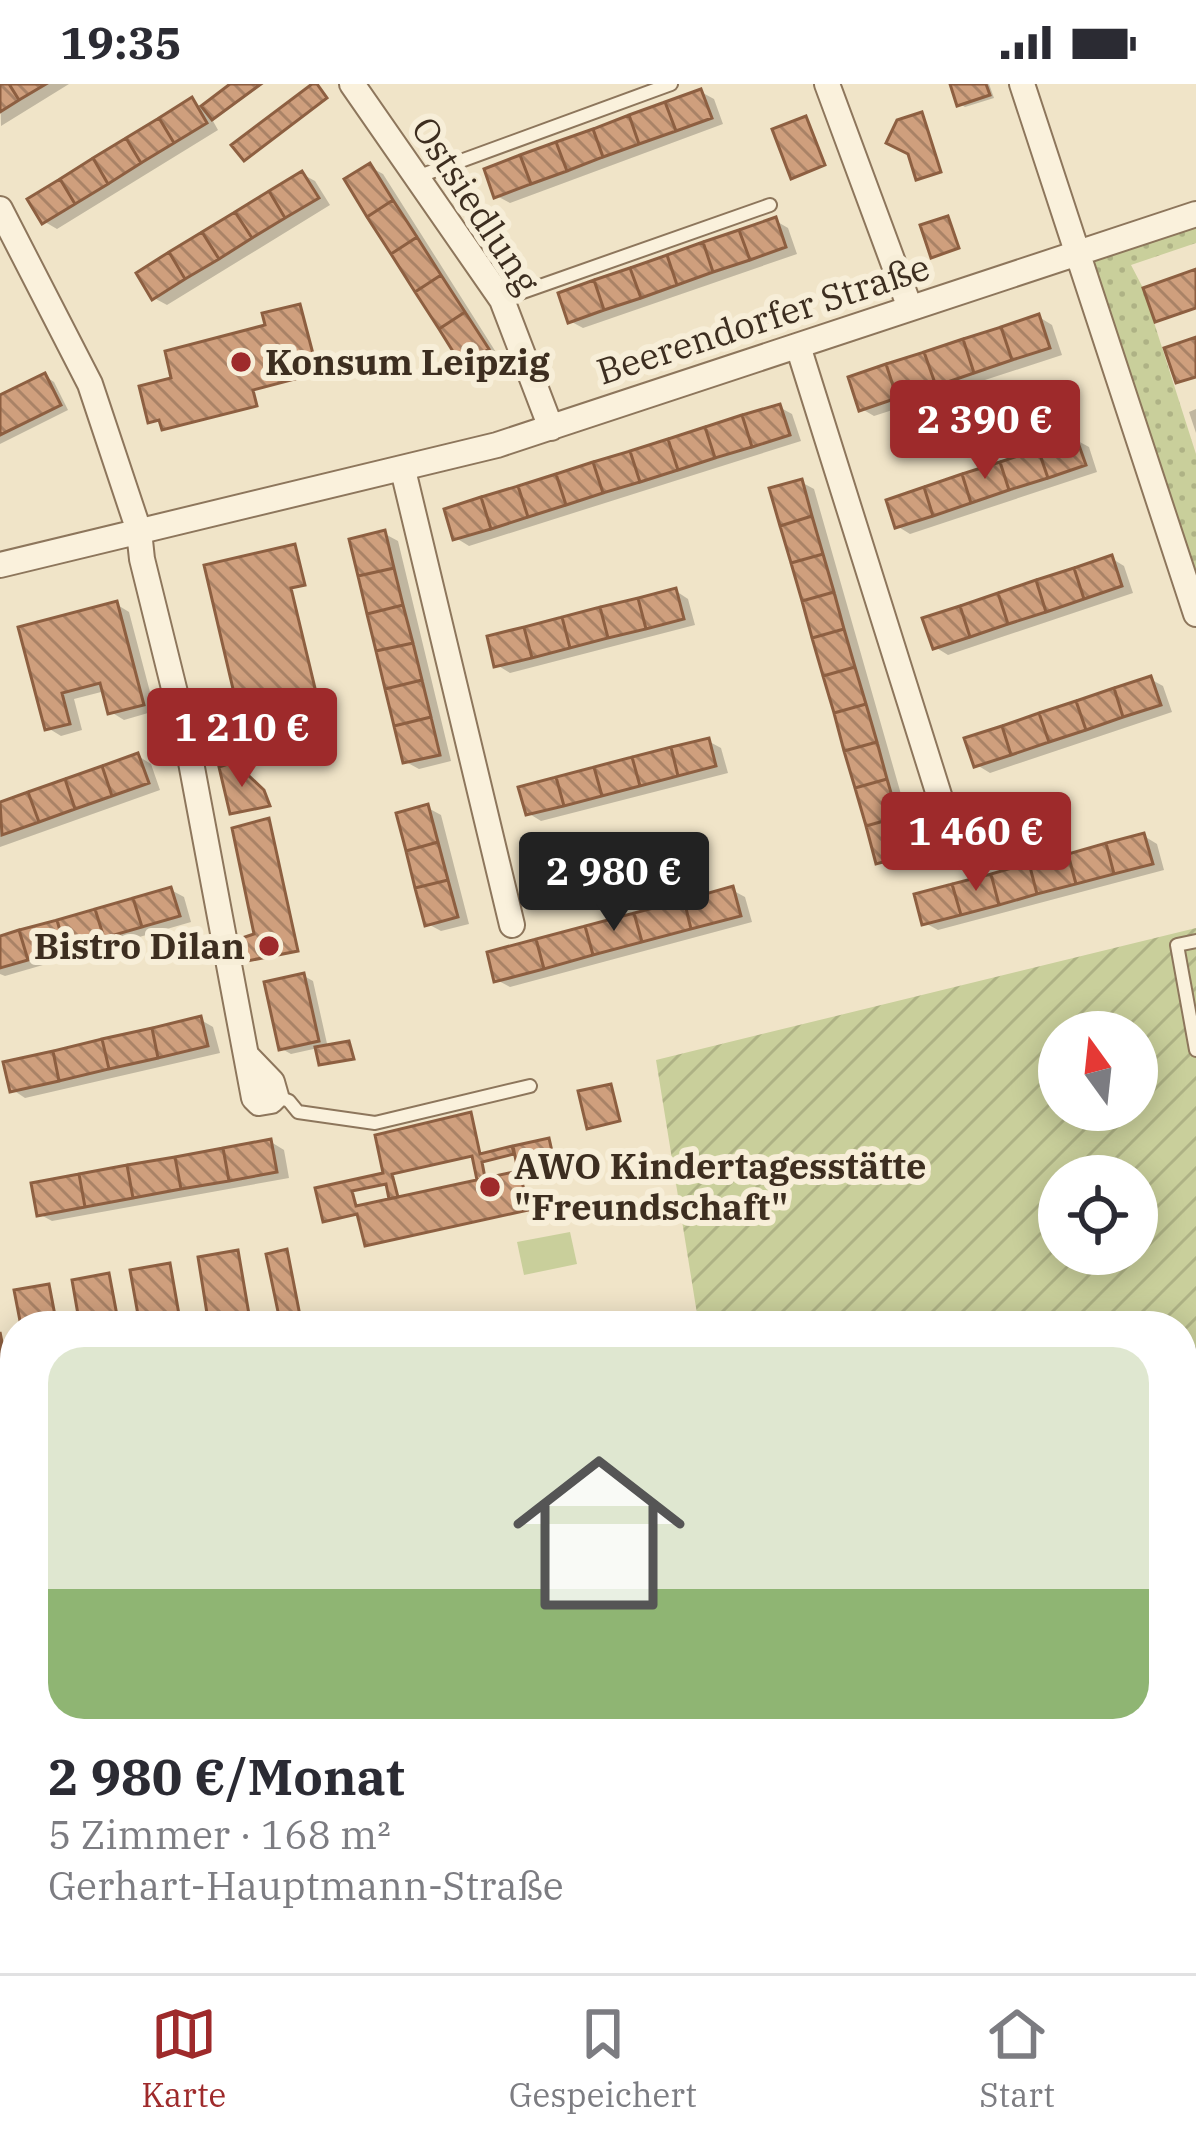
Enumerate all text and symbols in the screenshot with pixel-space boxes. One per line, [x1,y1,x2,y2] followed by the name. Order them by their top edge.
[60,13,182,71] text: 19:35
[402,107,551,302] street label: Ostsiedlung
[590,243,935,395] street label: Beerendorfer Straße
[265,338,550,385] place label: Konsum Leipzig
[228,349,254,375] marker: Konsum Leipzig
[874,380,1096,482] pin: 2 390 €
[917,393,1053,444] text: 2 390 €
[131,688,353,790] pin: 1 210 €
[174,701,310,752] text: 1 210 €
[865,792,1087,894] pin: 1 460 €
[908,805,1044,856] text: 1 460 €
[503,832,725,934] pin: 2 980 €
[546,845,682,896] text: 2 980 €
[34,922,245,969] place label: Bistro Dilan
[256,933,282,959] marker: Bistro Dilan
[1038,1011,1158,1131] north arrow
[1038,1011,1158,1275] map controls
[514,1142,926,1230] place label: AWO Kindertagesstätte "Freundschaft"
[1038,1155,1158,1275] button: locate
[477,1174,503,1200] marker: AWO Kindertagesstätte "Freundschaft"
[491,1425,707,1641] icon: home
[48,1743,405,1809] text: 2 980 €/Monat
[48,1809,391,1860] text: 5 Zimmer · 168 m²
[48,1860,564,1911] text: Gerhart-Hauptmann-Straße
[141,2001,226,2116] tab: Karte
[509,2001,697,2116] tab: Gespeichert
[979,2001,1055,2116] tab: Start

